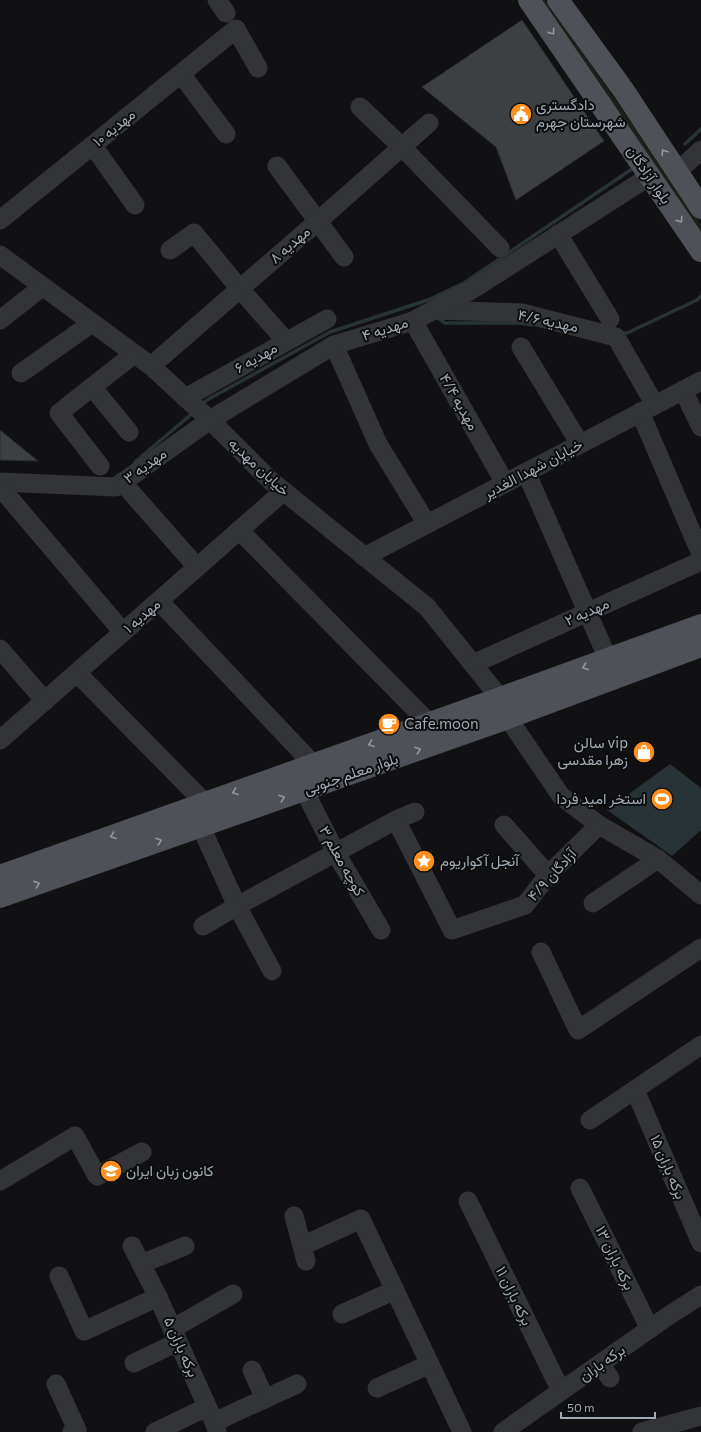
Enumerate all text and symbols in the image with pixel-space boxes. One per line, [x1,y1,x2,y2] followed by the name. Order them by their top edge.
[547,28,555,35] one-way arrow
[536,95,626,132] place label: دادگستری شهرستان جهرم
[508,101,534,127] public building icon: دادگستری شهرستان جهرم
[88,105,139,151] street label: مهدیه ۱۰
[623,142,676,207] street label: بلوار آزادگان
[661,149,669,156] one-way arrow
[675,216,683,223] one-way arrow
[265,222,314,267] street label: مهدیه ۸
[516,305,580,336] street label: مهدیه ۴/۶
[359,312,410,345] street label: مهدیه ۴
[231,338,280,377] street label: مهدیه ۶
[436,370,483,434] street label: مهدیه ۴/۴
[225,434,294,500] street label: خیابان مهدیه
[479,434,586,503] street label: خیابان شهدا الغدیر
[119,444,170,488] street label: مهدیه ۳
[562,593,612,630] street label: مهدیه ۲
[119,594,164,637] street label: مهدیه ۱
[582,662,589,670] one-way arrow
[376,711,402,737] cafe icon: Cafe.moon
[404,714,479,732] place label: Cafe.moon
[557,733,628,770] place label: سالن vip زهرا مقدسی
[367,739,374,747] one-way arrow
[631,739,657,765] shop icon: سالن vip زهرا مقدسی
[414,746,421,755] one-way arrow
[301,749,401,799] street label: بلوار معلم جنوبی
[649,786,675,812] sports icon: استخر امید فردا
[232,787,239,796] one-way arrow
[557,789,646,808] place label: استخر امید فردا
[278,794,285,803] one-way arrow
[314,822,370,900] street label: کوچه معلم ۳
[109,831,116,839] one-way arrow
[156,838,163,846] one-way arrow
[523,843,581,905] street label: آزادگان ۴/۹
[411,848,437,874] place icon: آنجل آکواریوم
[440,851,520,871] place label: آنجل آکواریوم
[33,881,40,889] one-way arrow
[646,1132,691,1202] street label: برکه باران ۱۵
[98,1158,124,1184] school or university icon: کانون زبان ایران
[126,1161,214,1180] place label: کانون زبان ایران
[592,1222,639,1293] street label: برکه باران ۱۳
[492,1263,537,1329] street label: برکه باران ۱۱
[160,1314,203,1380] street label: برکه باران ۵
[575,1340,629,1385] street label: برکه باران
[561,1394,655,1420] scale bar
[567,1400,595,1414] text: 50 m

